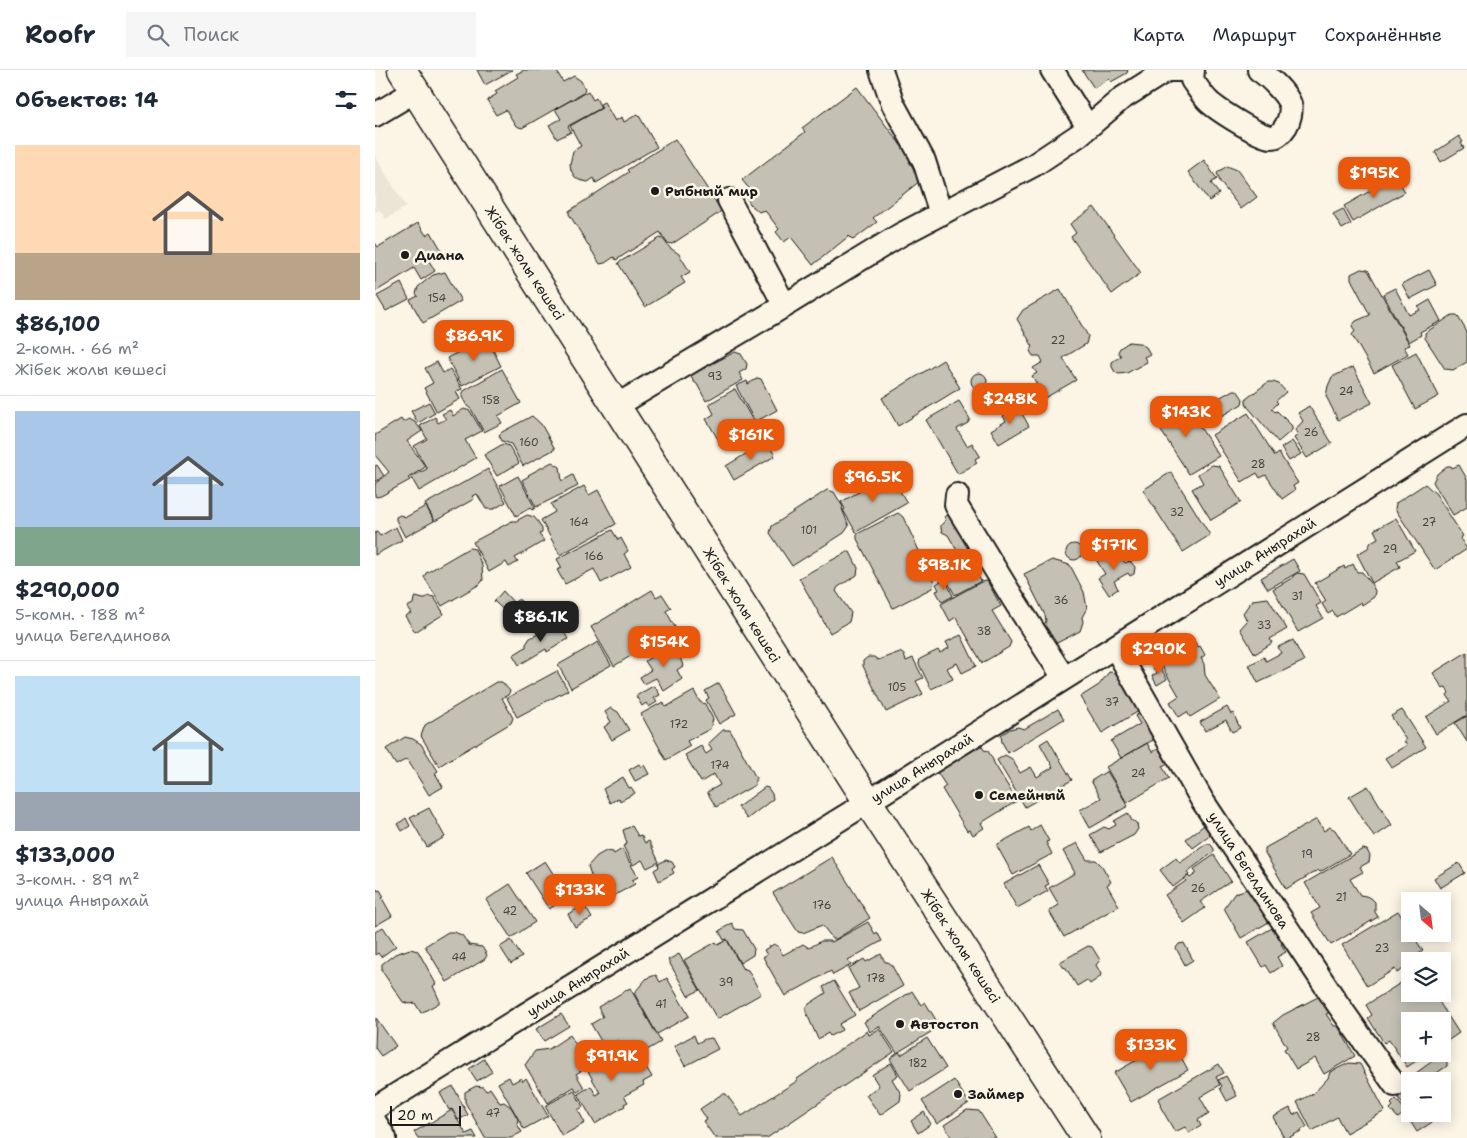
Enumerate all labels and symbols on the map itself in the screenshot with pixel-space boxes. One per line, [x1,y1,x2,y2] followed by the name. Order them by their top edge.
[1339,156,1409,199] pin: $195K
[665,182,758,200] place label: Рыбный мир
[649,185,661,197] marker: Рыбный мир
[481,202,569,324] street label: Жібек жолы көшесі
[415,246,464,264] place label: Диана
[399,249,411,261] marker: Диана
[428,291,447,306] house number: 154
[433,320,515,362] pin: $86.9K
[1051,333,1065,348] house number: 22
[708,369,722,384] house number: 93
[975,382,1045,425] pin: $248K
[1339,384,1354,399] house number: 24
[482,393,500,408] house number: 158
[1151,396,1221,438] pin: $143K
[716,418,786,461] pin: $161K
[1304,425,1318,440] house number: 26
[519,435,539,450] house number: 160
[1250,457,1266,472] house number: 28
[832,460,914,503] pin: $96.5K
[1170,505,1184,520] house number: 32
[1210,513,1320,591] street label: улица Анырахай
[569,515,589,530] house number: 164
[1422,515,1437,530] house number: 27
[801,523,817,538] house number: 101
[1079,528,1149,571] pin: $171K
[1383,542,1397,557] house number: 29
[699,544,785,666] street label: Жібек жолы көшесі
[903,548,985,591] pin: $98.1K
[584,549,604,564] house number: 166
[1291,589,1303,604] house number: 31
[1053,593,1069,608] house number: 36
[500,600,582,643] pin: $86.1K
[1257,618,1271,633] house number: 33
[976,624,992,639] house number: 38
[629,626,699,668] pin: $154K
[1124,632,1194,675] pin: $290K
[888,680,907,695] house number: 105
[1105,695,1120,710] house number: 37
[670,717,688,732] house number: 172
[867,729,977,807] street label: улица Анырахай
[711,758,730,773] house number: 174
[1131,766,1146,781] house number: 24
[989,786,1065,804] place label: Семейный
[973,789,985,801] marker: Семейный
[1204,808,1294,932] street label: улица Бегелдинова
[1301,847,1313,862] house number: 19
[545,874,615,916] pin: $133K
[1191,881,1205,896] house number: 26
[917,885,1005,1007] street label: Жібек жолы көшесі
[1335,890,1347,905] house number: 21
[1401,892,1451,942] north arrow
[813,898,831,913] house number: 176
[503,904,517,919] house number: 42
[1375,941,1389,956] house number: 23
[523,943,633,1021] street label: улица Анырахай
[451,950,467,965] house number: 44
[867,971,885,986] house number: 178
[719,975,733,990] house number: 39
[655,997,667,1012] house number: 41
[910,1015,979,1033] place label: Автостоп
[894,1018,906,1030] marker: Автостоп
[1116,1028,1186,1071] pin: $133K
[1305,1030,1321,1045] house number: 28
[571,1040,653,1082] pin: $91.9K
[908,1056,928,1071] house number: 182
[968,1085,1024,1103] place label: Займер
[952,1088,964,1100] marker: Займер
[390,1103,461,1126] scale bar
[486,1106,501,1121] house number: 47

